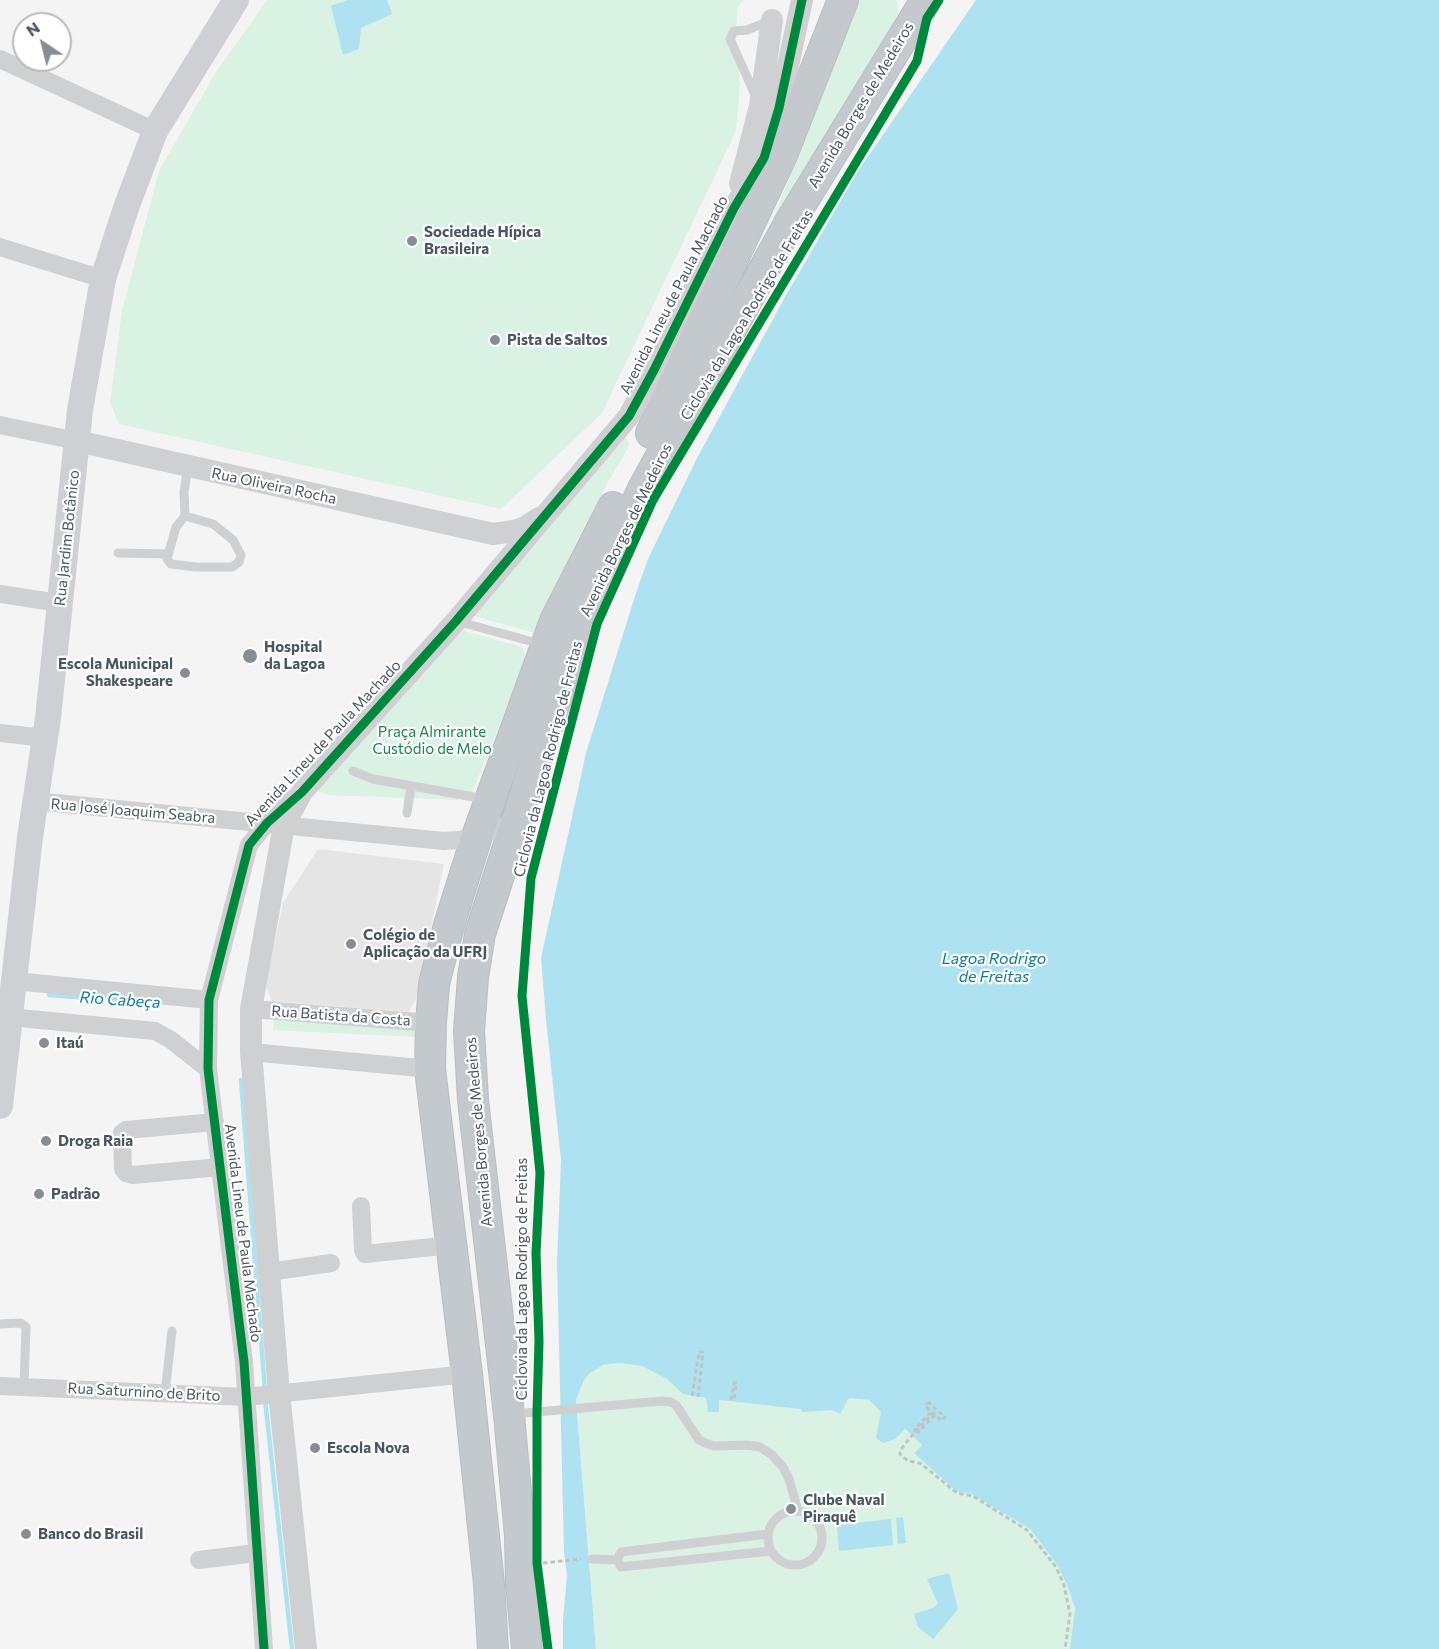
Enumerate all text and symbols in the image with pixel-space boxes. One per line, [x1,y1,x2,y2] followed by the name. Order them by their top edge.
[12,12,72,72] north arrow
[22,17,43,40] text: N
[804,19,918,191] street label: Avenida Borges de Medeiros
[616,193,732,397] street label: Avenida Lineu de Paula Machado
[677,206,817,424] street label: Ciclovia da Lagoa Rodrigo de Freitas
[424,223,541,258] place label: Sociedade Hípica Brasileira
[405,234,419,248] marker: Sociedade Hípica Brasileira
[507,331,608,349] place label: Pista de Saltos
[488,333,502,347] marker: Pista de Saltos
[576,440,676,620] street label: Avenida Borges de Medeiros
[210,464,338,508] street label: Rua Oliveira Rocha
[51,469,83,607] street label: Rua Jardim Botânico
[264,638,325,673] place label: Hospital da Lagoa
[510,639,586,879] street label: Ciclovia da Lagoa Rodrigo de Freitas
[241,647,259,665] marker: Hospital da Lagoa
[58,655,173,690] place label: Escola Municipal Shakespeare
[241,656,405,830] street label: Avenida Lineu de Paula Machado
[178,666,192,680] marker: Escola Municipal Shakespeare
[372,723,492,758] park label: Praça Almirante Custódio de Melo
[50,795,216,827] street label: Rua José Joaquim Seabra
[363,926,487,961] place label: Colégio de Aplicação da UFRJ
[344,937,358,951] marker: Colégio de Aplicação da UFRJ
[942,949,1046,987] water label: Lagoa Rodrigo de Freitas
[79,988,161,1012] water label: Rio Cabeça
[271,1002,411,1030] street label: Rua Batista da Costa
[56,1034,84,1052] place label: Itaú
[37,1036,51,1050] marker: Itaú
[462,1036,496,1228] street label: Avenida Borges de Medeiros
[221,1123,265,1343] street label: Avenida Lineu de Paula Machado
[58,1132,133,1150] place label: Droga Raia
[39,1134,53,1148] marker: Droga Raia
[513,1158,531,1400] street label: Ciclovia da Lagoa Rodrigo de Freitas
[51,1185,100,1203] place label: Padrão
[32,1187,46,1201] marker: Padrão
[67,1379,221,1405] street label: Rua Saturnino de Brito
[327,1439,410,1457] place label: Escola Nova
[308,1441,322,1455] marker: Escola Nova
[803,1491,884,1526] place label: Clube Naval Piraquê
[784,1502,798,1516] marker: Clube Naval Piraquê
[38,1525,143,1543] place label: Banco do Brasil
[19,1527,33,1541] marker: Banco do Brasil

